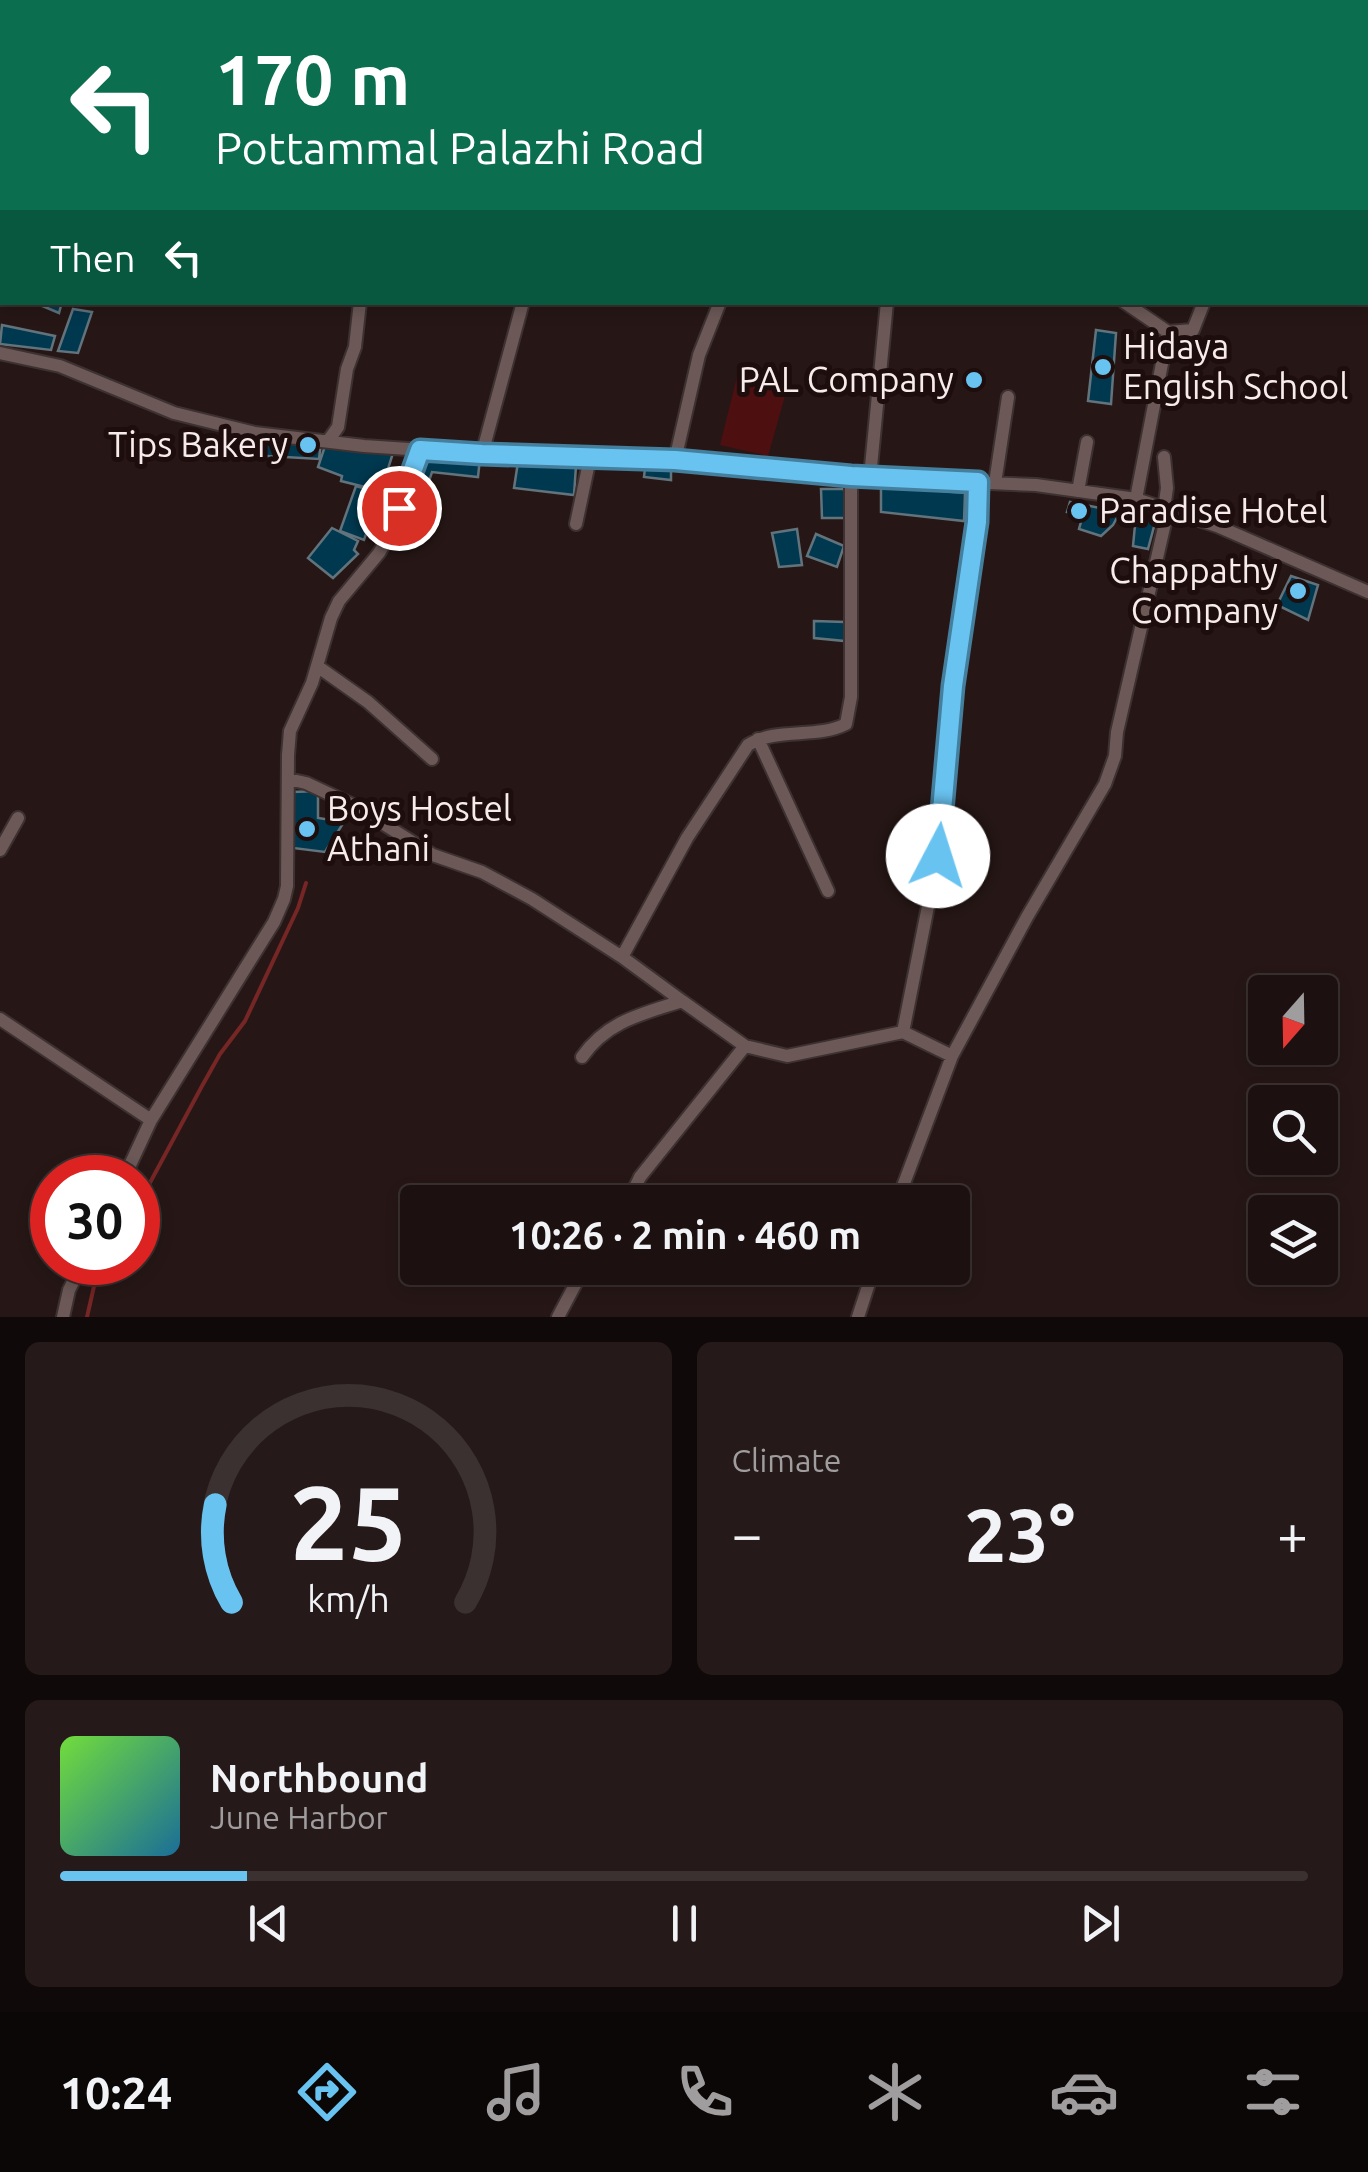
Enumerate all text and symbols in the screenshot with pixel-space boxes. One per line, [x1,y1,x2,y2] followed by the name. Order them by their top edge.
[50,40,180,170] icon: left
[215,40,410,118] text: 170 m
[215,122,705,173] text: Pottammal Palazhi Road
[156,230,211,285] icon: left
[50,237,136,279] text: Then
[1123,326,1348,406] place label: Hidaya English School
[1092,356,1114,378] marker: Hidaya English School
[739,359,954,399] place label: PAL Company
[963,369,985,391] marker: PAL Company
[108,424,288,464] place label: Tips Bakery
[297,434,319,456] marker: Tips Bakery
[357,466,442,551] pin
[372,481,427,536] icon: arrive
[1099,490,1327,530] place label: Paradise Hotel
[1068,500,1090,522] marker: Paradise Hotel
[1109,550,1278,630] place label: Chappathy Company
[1287,580,1309,602] marker: Chappathy Company
[327,788,512,868] place label: Boys Hostel Athani
[886,804,990,908] position arrow
[296,818,318,840] marker: Boys Hostel Athani
[1248,975,1338,1065] north arrow
[1248,975,1338,1285] map controls
[1248,1085,1338,1175] button: search
[30,1155,160,1285] speed limit sign: 30
[1248,1195,1338,1285] button: layers
[509,1214,861,1256] text: 10:26 · 2 min · 460 m
[732,1442,842,1478] text: Climate
[290,1463,407,1580] text: 25
[964,1492,1075,1576] text: 23°
[732,1503,763,1564] text: −
[1277,1503,1308,1564] text: +
[307,1579,390,1619] text: km/h
[210,1757,428,1799] text: Northbound
[210,1799,388,1835] text: June Harbor
[241,1896,296,1951] icon: previous
[657,1896,712,1951] icon: pause
[1073,1896,1128,1951] icon: next
[292,2057,362,2127] icon: directions
[481,2057,551,2127] icon: music
[670,2057,740,2127] icon: phone
[860,2057,930,2127] icon: climate
[1049,2057,1119,2127] icon: car
[1238,2057,1308,2127] icon: filters
[60,2067,172,2118] text: 10:24

